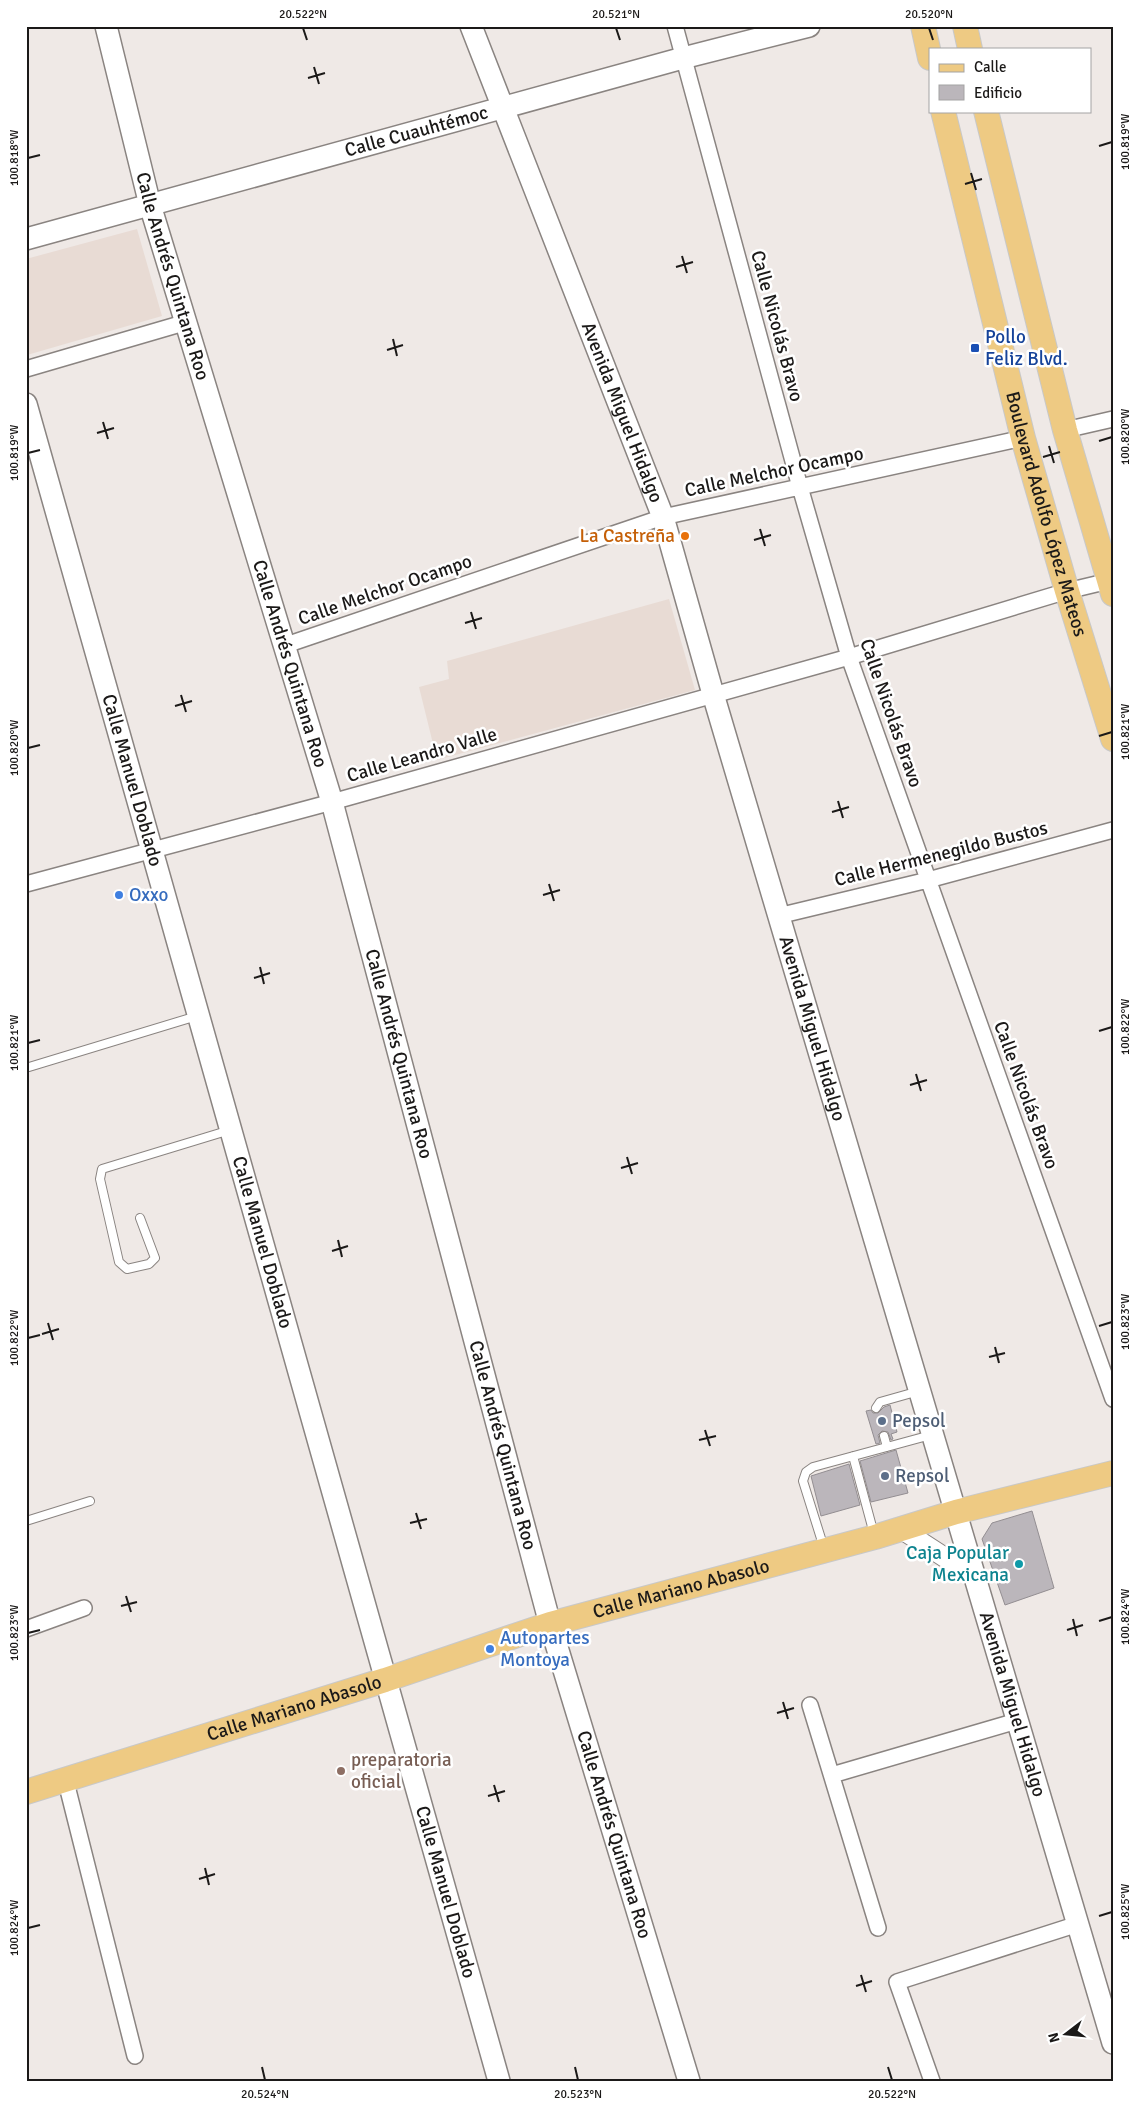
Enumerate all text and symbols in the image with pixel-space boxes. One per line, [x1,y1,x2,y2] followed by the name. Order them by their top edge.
[279,7,327,22] text: 20.522°N
[592,7,640,22] text: 20.521°N
[905,7,953,22] text: 20.520°N
[929,48,1092,112] legend
[974,58,1007,76] text: Calle
[974,84,1022,102] text: Edificio
[342,100,491,163] street label: Calle Cuauhtémoc
[1118,114,1133,170] text: 100.819°W
[7,130,22,186] text: 100.818°W
[130,170,215,383] street label: Calle Andrés Quintana Roo
[745,248,809,404] street label: Calle Nicolás Bravo
[576,319,668,506] street label: Avenida Miguel Hidalgo
[985,325,1068,371] place label: Pollo Feliz Blvd.
[969,342,981,354] marker: Pollo Feliz Blvd.
[1000,389,1092,639] street label: Boulevard Adolfo López Mateos
[1118,409,1133,465] text: 100.820°W
[7,425,22,481] text: 100.819°W
[682,441,866,503] street label: Calle Melchor Ocampo
[579,524,675,548] place label: La Castreña
[679,530,691,542] marker: La Castreña
[295,549,475,631] street label: Calle Melchor Ocampo
[247,557,333,771] street label: Calle Andrés Quintana Roo
[854,636,928,791] street label: Calle Nicolás Bravo
[96,691,168,869] street label: Calle Manuel Doblado
[1118,704,1133,760] text: 100.821°W
[7,720,22,776] text: 100.820°W
[344,722,500,788] street label: Calle Leandro Valle
[832,816,1050,892] street label: Calle Hermenegildo Bustos
[129,883,168,907] place label: Oxxo
[113,889,125,901] marker: Oxxo
[773,933,851,1124] street label: Avenida Miguel Hidalgo
[360,946,438,1161] street label: Calle Andrés Quintana Roo
[1118,999,1133,1055] text: 100.822°W
[7,1015,22,1071] text: 100.821°W
[988,1018,1064,1172] street label: Calle Nicolás Bravo
[227,1153,298,1331] street label: Calle Manuel Doblado
[1118,1294,1133,1350] text: 100.823°W
[7,1310,22,1366] text: 100.822°W
[463,1338,542,1553] street label: Calle Andrés Quintana Roo
[892,1409,946,1433] place label: Pepsol
[876,1415,888,1427] marker: Pepsol
[895,1464,950,1488] place label: Repsol
[879,1470,891,1482] marker: Repsol
[906,1541,1009,1587] place label: Caja Popular Mexicana
[590,1554,772,1624] street label: Calle Mariano Abasolo
[1013,1558,1025,1570] marker: Caja Popular Mexicana
[1118,1589,1133,1645] text: 100.824°W
[7,1605,22,1661] text: 100.823°W
[974,1609,1051,1800] street label: Avenida Miguel Hidalgo
[500,1626,590,1672] place label: Autopartes Montoya
[484,1643,496,1655] marker: Autopartes Montoya
[204,1670,385,1747] street label: Calle Mariano Abasolo
[571,1728,657,1941] street label: Calle Andrés Quintana Roo
[351,1748,452,1794] place label: preparatoria oficial
[335,1765,347,1777] marker: preparatoria oficial
[410,1803,481,1981] street label: Calle Manuel Doblado
[1118,1884,1133,1940] text: 100.825°W
[7,1900,22,1956] text: 100.824°W
[1042,2010,1092,2060] north arrow
[1044,2030,1063,2044] text: N
[241,2087,289,2102] text: 20.524°N
[554,2087,602,2102] text: 20.523°N
[868,2087,916,2102] text: 20.522°N

